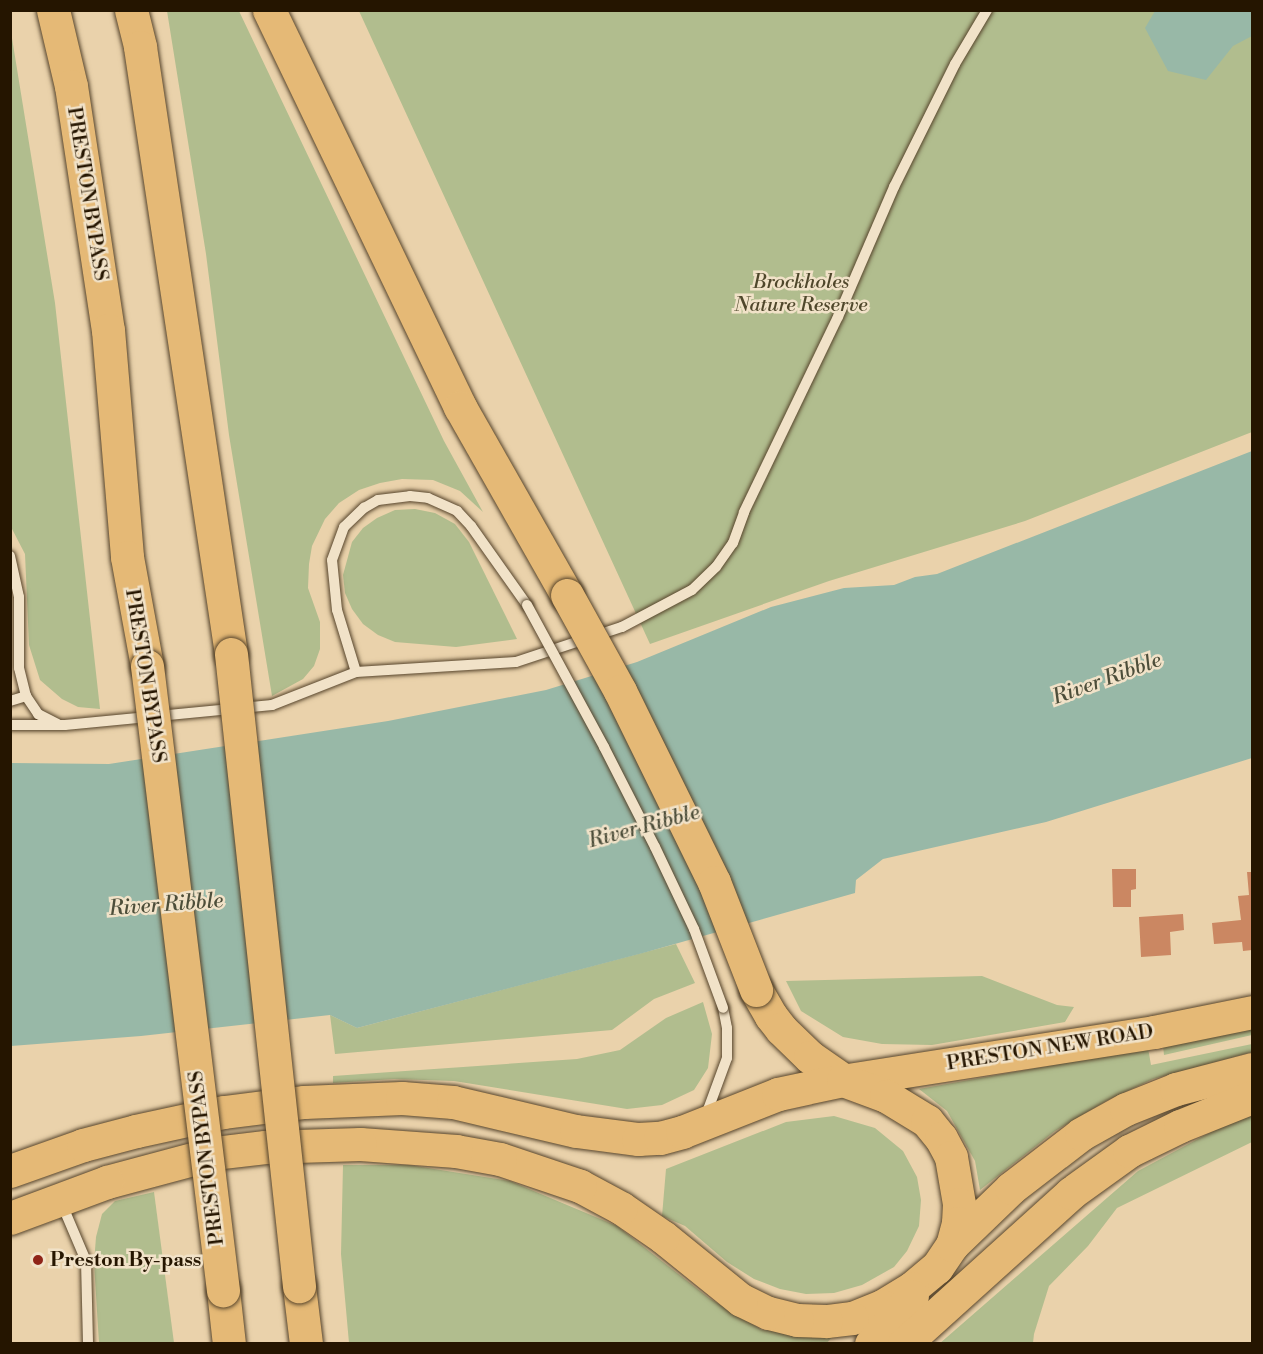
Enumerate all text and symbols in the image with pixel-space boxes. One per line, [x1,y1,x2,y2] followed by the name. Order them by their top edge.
[61,105,113,283] street label: PRESTON BYPASS
[734,270,868,317] park label: Brockholes Nature Reserve
[119,587,171,765] street label: PRESTON BYPASS
[1049,648,1165,710] water label: River Ribble
[585,800,703,854] water label: River Ribble
[108,888,224,922] water label: River Ribble
[945,1020,1155,1076] street label: PRESTON NEW ROAD
[184,1069,230,1247] street label: PRESTON BYPASS
[50,1248,201,1272] place label: Preston By-pass
[31,1253,45,1267] marker: Preston By-pass

